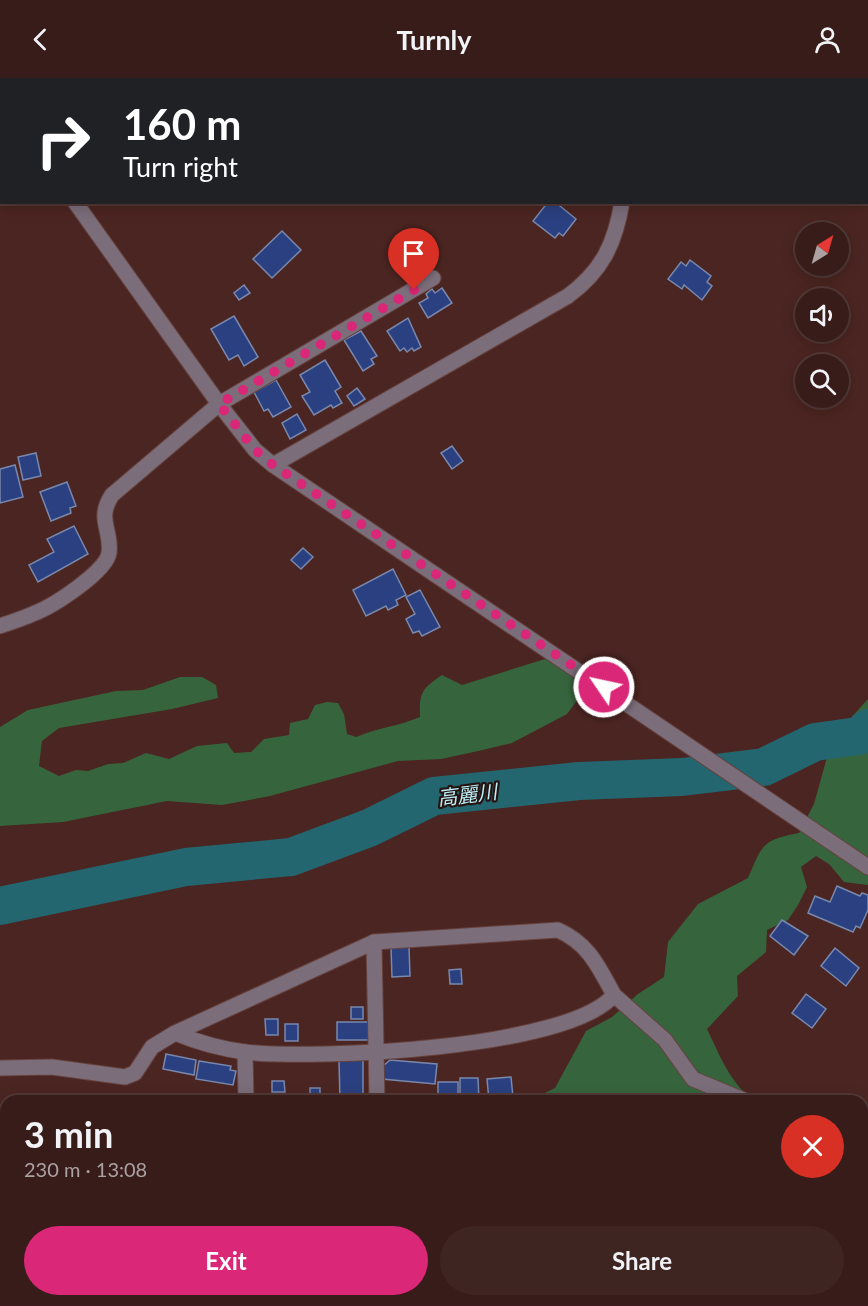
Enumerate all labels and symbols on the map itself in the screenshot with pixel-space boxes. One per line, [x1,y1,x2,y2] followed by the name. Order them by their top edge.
[795,222,849,276] north arrow
[388,228,439,290] pin
[572,655,636,719] position arrow
[436,778,500,810] water label: 高麗川

